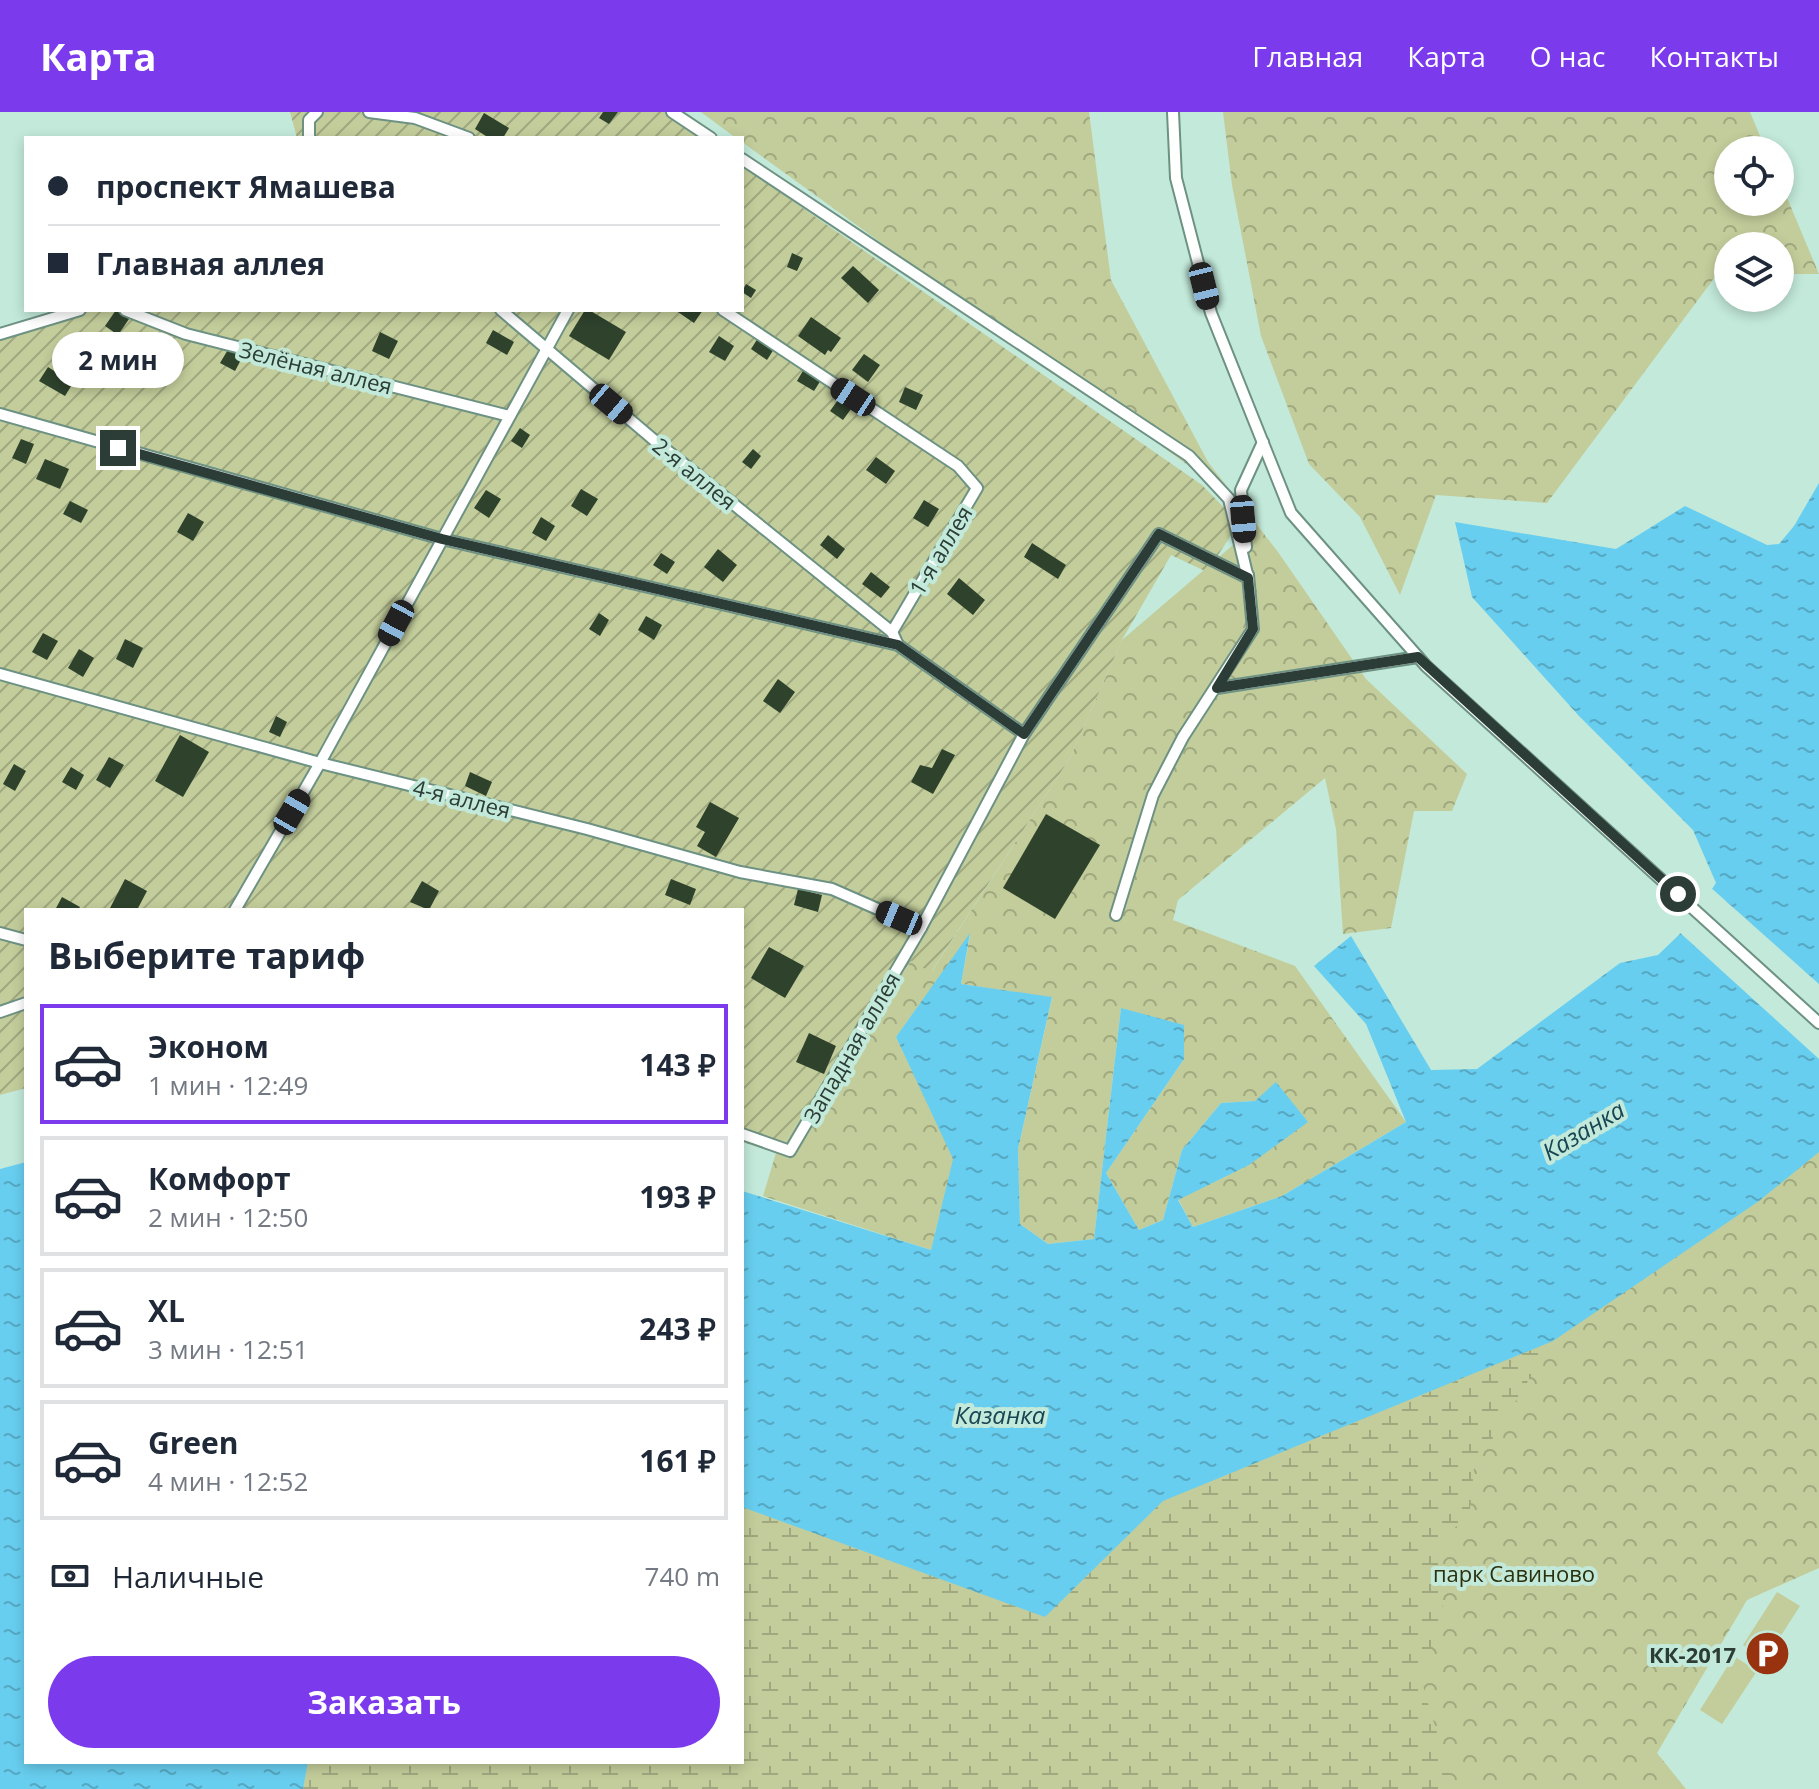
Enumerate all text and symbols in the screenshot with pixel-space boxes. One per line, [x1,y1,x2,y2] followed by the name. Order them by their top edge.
[40,30,157,82] text: Карта
[1252,37,1363,75] text: Главная
[1407,37,1486,75] text: Карта
[1530,37,1605,75] text: О нас
[1649,37,1779,75] text: Контакты
[1714,136,1794,312] map controls
[1714,136,1794,216] button: locate
[96,166,396,207] text: проспект Ямашева
[1714,232,1794,312] button: layers
[96,243,325,284] text: Главная аллея
[1187,260,1221,312] car
[52,332,184,388] callout: 2 мин
[237,334,395,400] street label: Зелёная аллея
[78,342,158,378] text: 2 мин
[826,374,880,420] car
[585,379,637,429] car
[100,430,136,466] route end
[647,430,743,516] street label: 2-я аллея
[1229,494,1257,544] car
[902,500,978,600] street label: 1-я аллея
[374,596,418,650] car
[410,771,514,825] street label: 4-я аллея
[270,785,314,839] car
[1660,876,1696,912] route start
[872,898,926,938] car
[48,931,365,980] text: Выберите тариф
[796,966,906,1128] street label: Западная аллея
[148,1026,269,1067] text: Эконом
[52,1028,124,1100] icon: car
[639,1044,716,1085] text: 143 ₽
[148,1067,308,1103] text: 1 мин · 12:49
[1536,1092,1631,1167] water label: Казанка
[148,1158,291,1199] text: Комфорт
[52,1160,124,1232] icon: car
[639,1176,716,1217] text: 193 ₽
[148,1199,308,1235] text: 2 мин · 12:50
[148,1290,185,1331] text: XL
[52,1292,124,1364] icon: car
[639,1308,716,1349] text: 243 ₽
[148,1331,308,1367] text: 3 мин · 12:51
[955,1398,1046,1431] water label: Казанка
[148,1422,239,1463] text: Green
[52,1424,124,1496] icon: car
[639,1440,716,1481] text: 161 ₽
[148,1463,308,1499] text: 4 мин · 12:52
[48,1554,92,1598] icon: cash
[112,1556,264,1597] text: Наличные
[645,1558,720,1594] text: 740 m
[1433,1558,1595,1588] park label: парк Савиново
[1743,1630,1791,1678] parking icon: КК-2017
[1649,1639,1736,1669] place label: КК-2017
[48,1656,720,1748] button: Заказать

